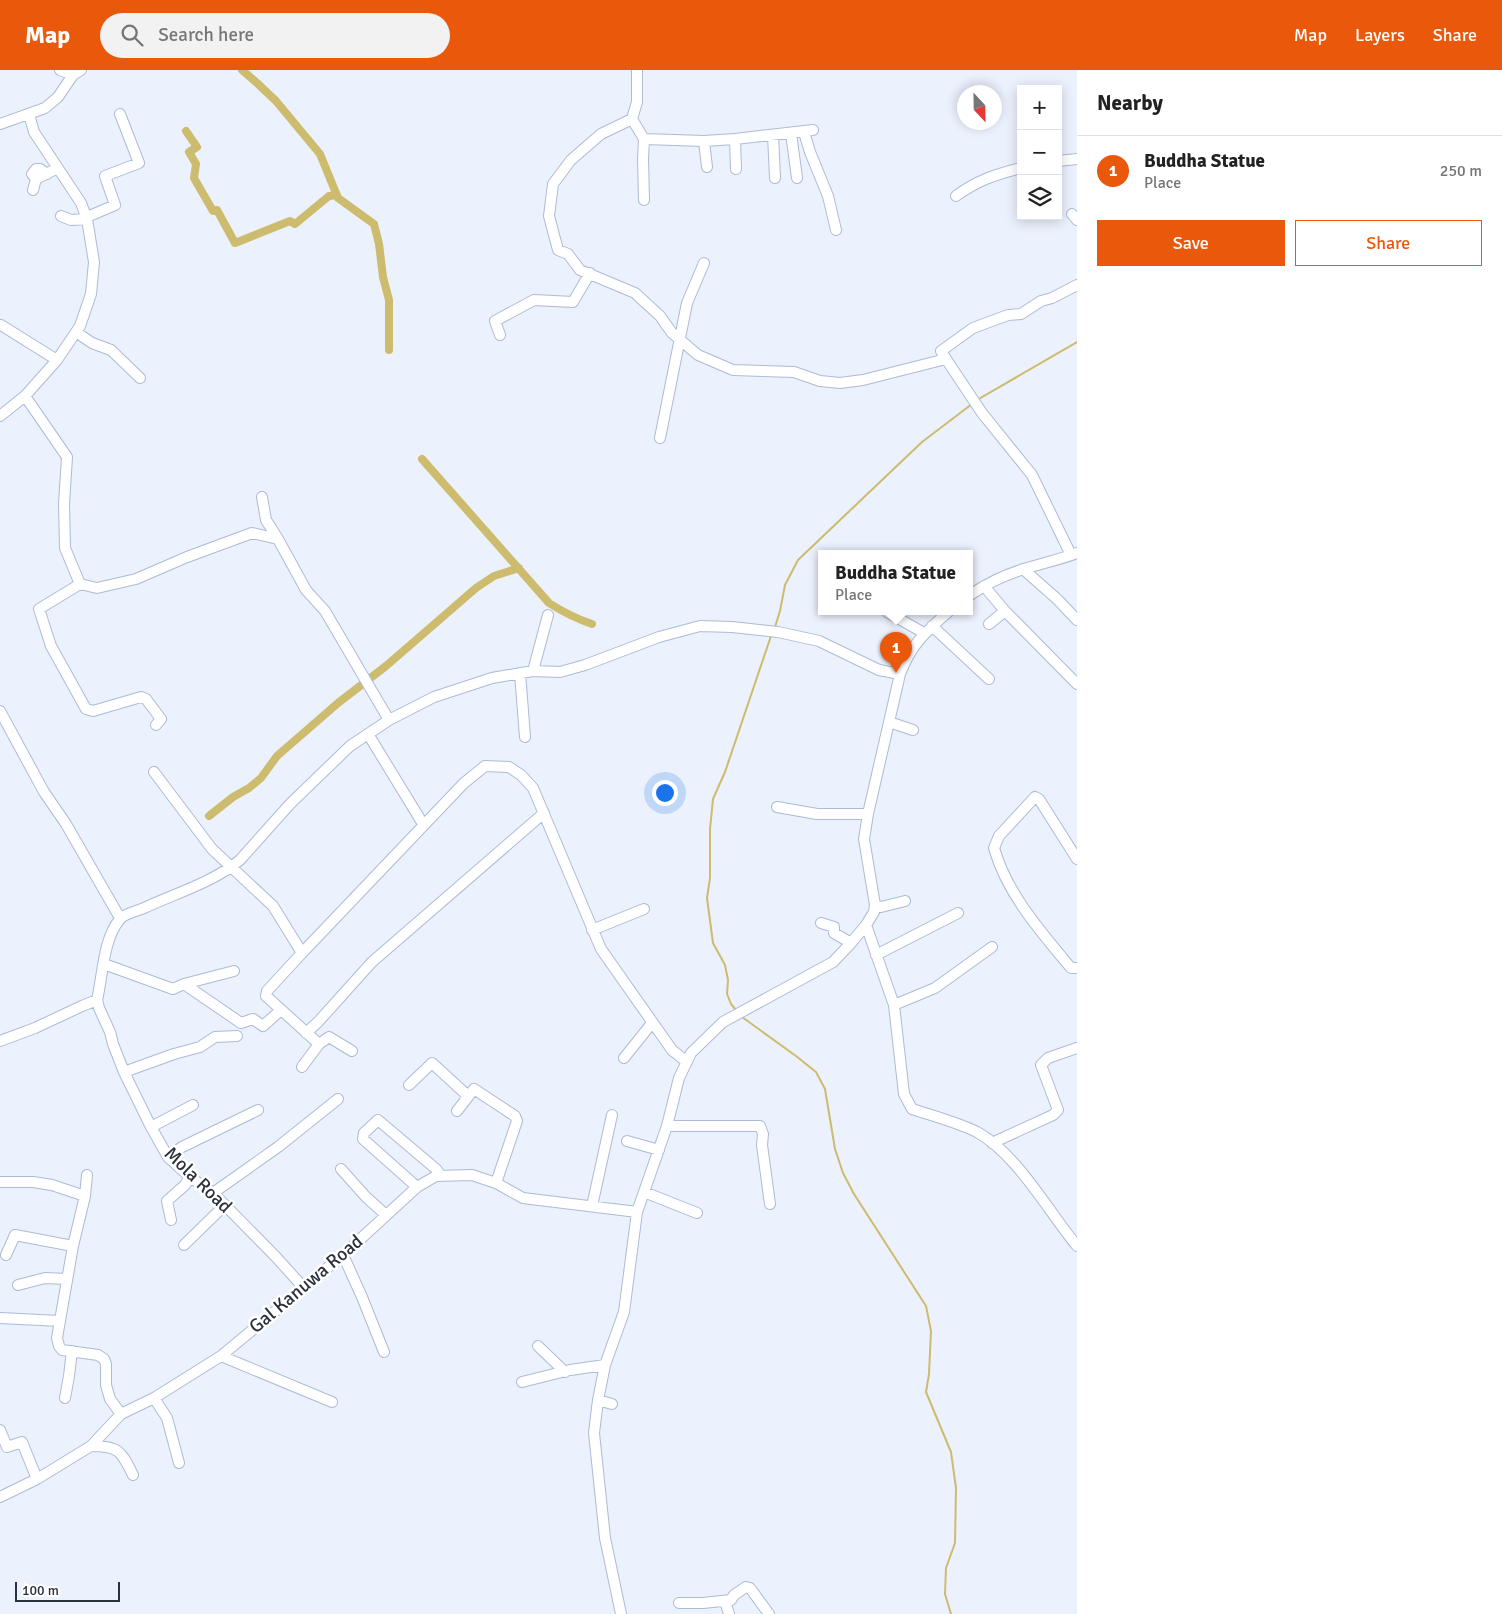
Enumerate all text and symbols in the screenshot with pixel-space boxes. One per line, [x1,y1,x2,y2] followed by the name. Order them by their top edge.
[100,13,450,58] search box
[25,20,70,50] text: Map
[118,21,146,49] icon: search
[158,23,254,47] text: Search here
[1294,24,1327,46] text: Map
[1355,24,1405,46] text: Layers
[1433,24,1477,46] text: Share
[957,85,1002,130] north arrow
[1017,85,1062,220] map controls
[1017,85,1062,130] button: +
[1097,90,1163,116] text: Nearby
[1017,130,1062,175] button: −
[1144,149,1265,173] text: Buddha Statue
[1109,161,1117,181] text: 1
[1440,161,1482,181] text: 250 m
[1144,173,1181,193] text: Place
[1017,175,1062,220] button: layers
[1097,220,1285,266] button: Save
[1295,220,1482,266] button: Share
[818,550,973,615] popup
[835,561,956,585] text: Buddha Statue
[835,585,872,605] text: Place
[880,632,912,673] pin: 1
[652,780,678,806] your location
[159,1142,237,1218] street label: Mola Road
[244,1229,368,1339] street label: Gal Kanuwa Road
[15,1579,120,1602] scale bar
[22,1582,59,1599] text: 100 m

